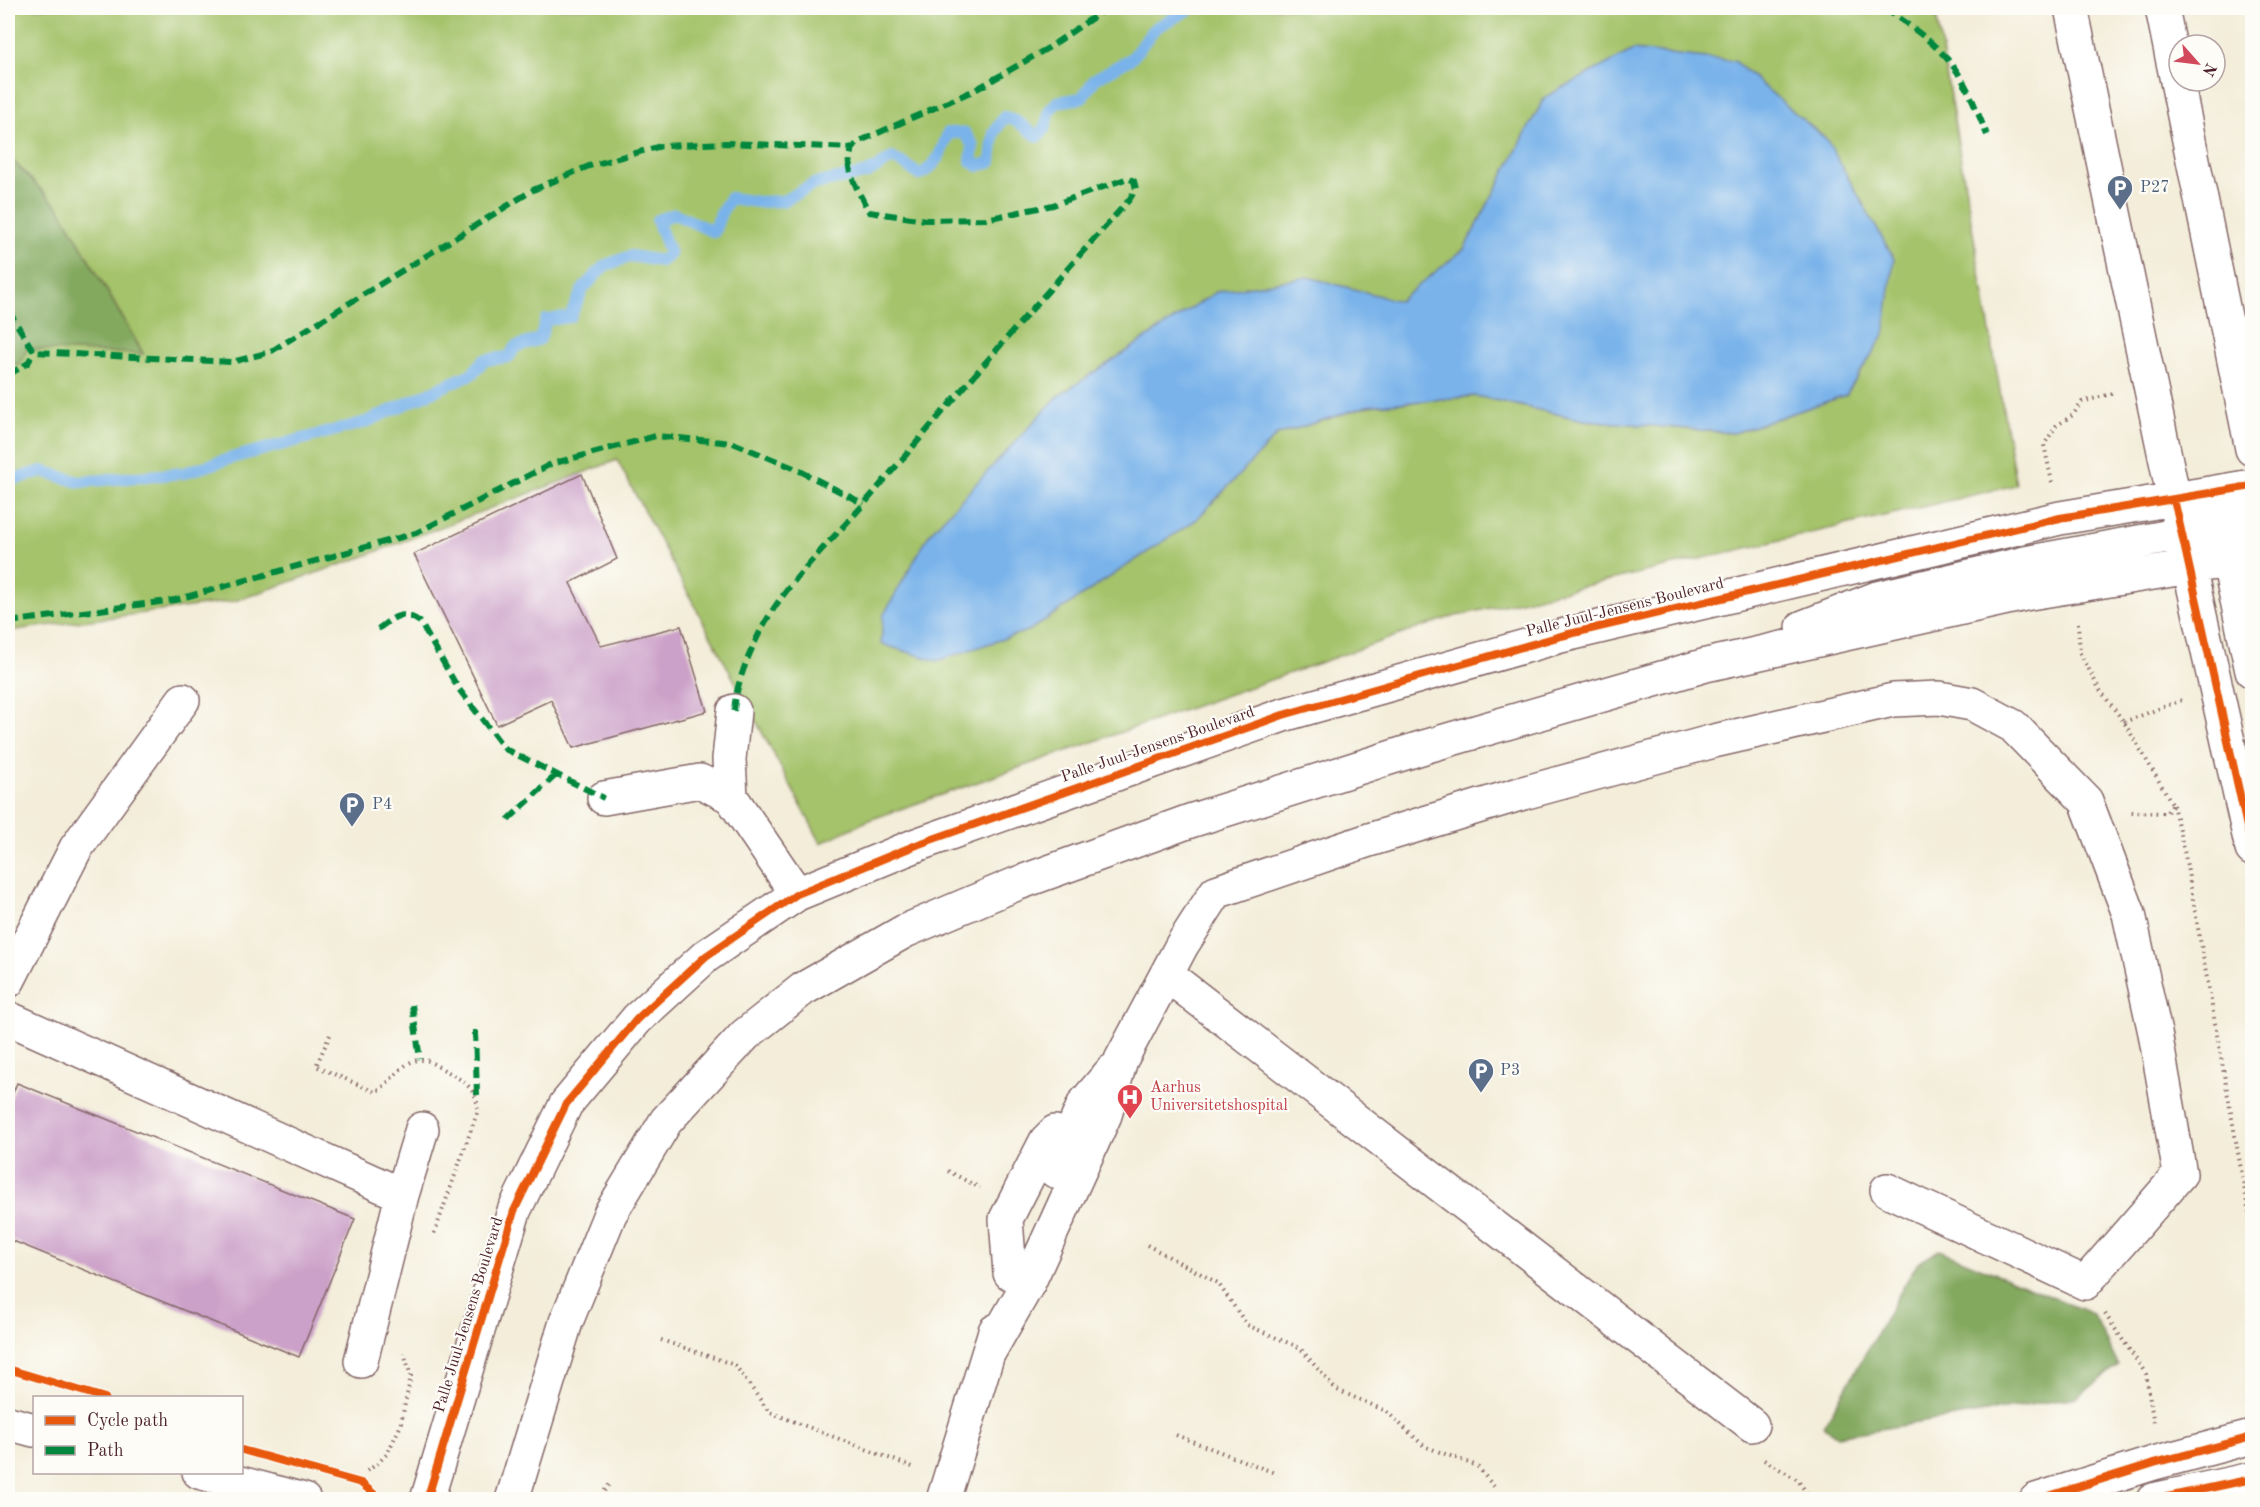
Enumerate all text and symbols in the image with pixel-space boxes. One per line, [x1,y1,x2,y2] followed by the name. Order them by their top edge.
[2167,33,2227,93] north arrow
[2198,60,2218,79] text: N
[2105,173,2135,211] parking icon: P27
[2140,180,2169,196] place label: P27
[1524,576,1726,640] street label: Palle Juul-Jensens Boulevard
[1059,704,1257,786] street label: Palle Juul-Jensens Boulevard
[337,790,367,828] parking icon: P4
[372,797,392,813] place label: P4
[1466,1056,1496,1094] parking icon: P3
[1500,1063,1520,1079] place label: P3
[1150,1080,1288,1114] place label: Aarhus Universitetshospital
[1115,1082,1145,1120] hospital icon: Aarhus Universitetshospital
[432,1215,506,1415] street label: Palle Juul-Jensens Boulevard
[33,1396,243,1474] legend
[87,1412,168,1430] text: Cycle path
[87,1442,124,1460] text: Path

